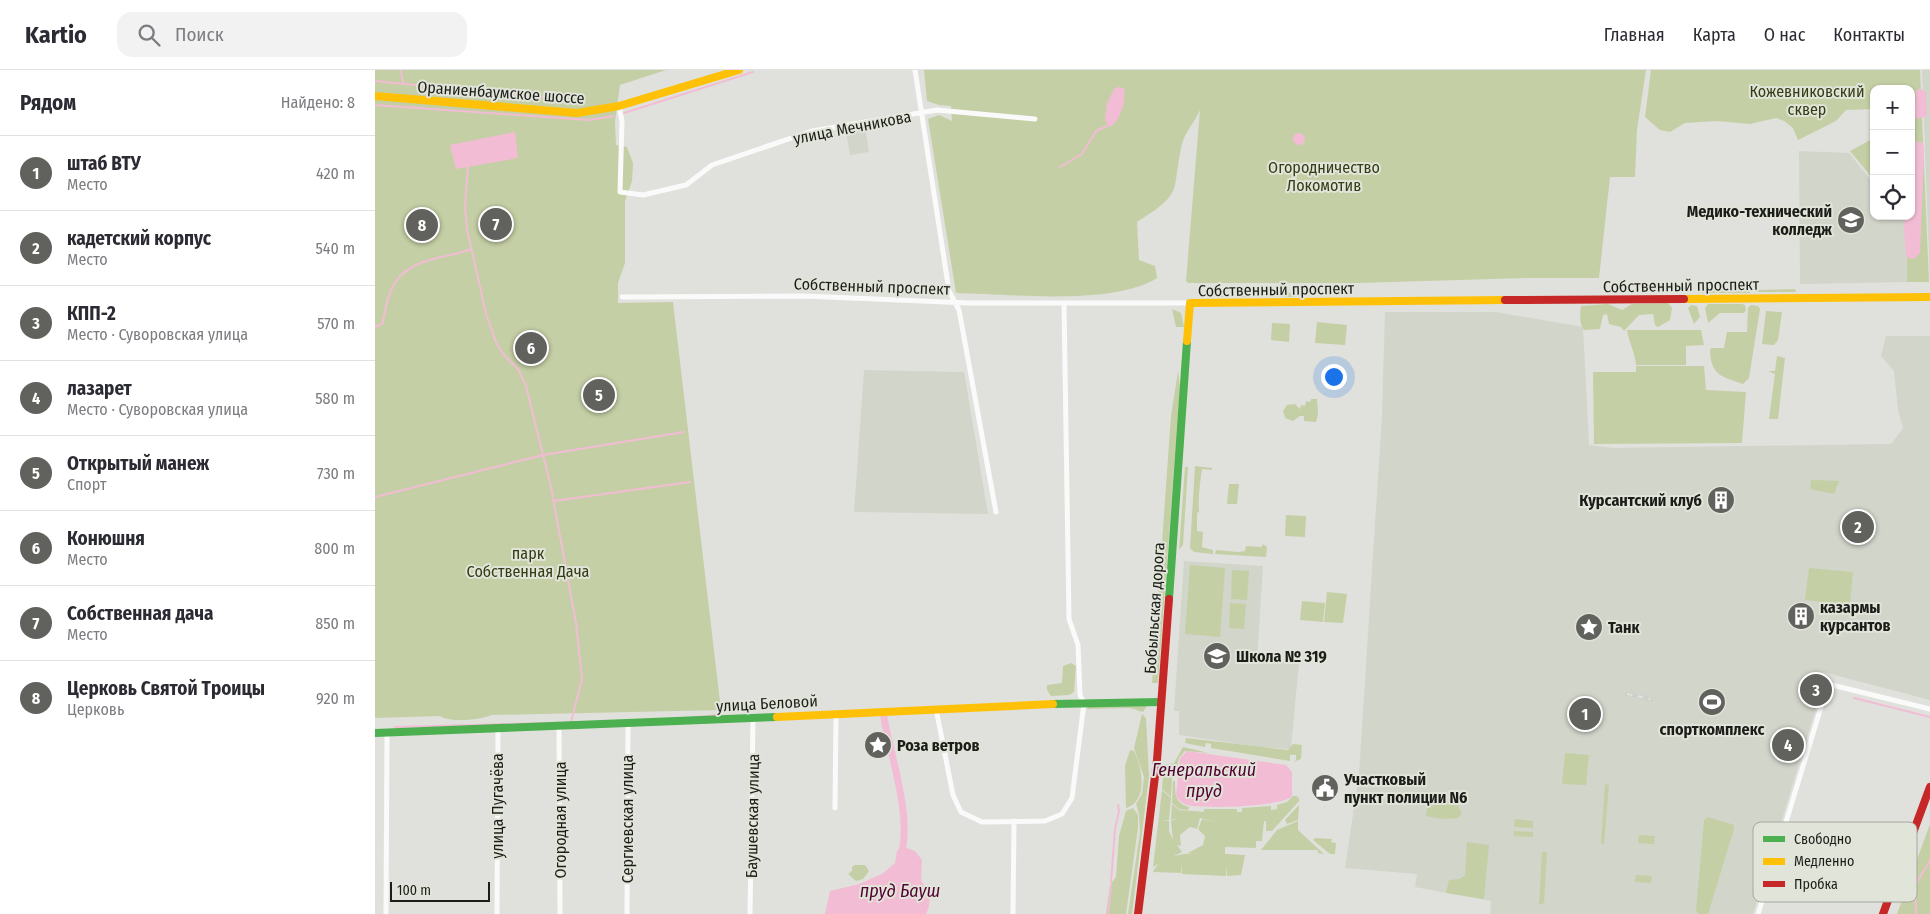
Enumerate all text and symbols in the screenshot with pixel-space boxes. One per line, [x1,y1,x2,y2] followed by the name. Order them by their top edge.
[117,12,467,57] search box
[25,21,87,49] text: Kartio
[135,21,163,49] icon: search
[175,23,224,46] text: Поиск
[1604,24,1665,46] text: Главная
[1693,24,1736,46] text: Карта
[1764,24,1805,46] text: О нас
[1833,24,1905,46] text: Контакты
[417,77,585,108] street label: Ораниенбаумское шоссе
[1749,82,1865,119] park label: Кожевниковский сквер
[1870,85,1915,220] map controls
[1870,85,1915,130] button: +
[20,90,76,116] text: Рядом
[281,93,355,112] text: Найдено: 8
[792,107,913,148] street label: улица Мечникова
[1870,130,1915,175] button: −
[67,152,141,175] text: штаб ВТУ
[1268,158,1380,195] park label: Огородничество Локомотив
[33,164,39,183] text: 1
[316,164,355,183] text: 420 m
[67,175,108,194] text: Место
[1870,175,1915,220] button: locate
[1687,202,1832,239] place label: Медико-технический колледж
[480,205,512,243] pin: 7
[1836,205,1866,235] school or university icon: Медико-технический колледж
[406,206,438,244] pin: 8
[67,227,211,250] text: кадетский корпус
[32,239,40,258] text: 2
[316,239,355,258] text: 540 m
[67,250,108,269] text: Место
[793,274,951,299] street label: Собственный проспект
[1603,275,1760,296] street label: Собственный проспект
[1198,279,1355,300] street label: Собственный проспект
[67,302,116,325] text: КПП-2
[32,314,40,333] text: 3
[317,314,355,333] text: 570 m
[67,325,248,344] text: Место · Суворовская улица
[515,329,547,367] pin: 6
[1321,364,1347,390] your location
[583,376,615,414] pin: 5
[67,377,132,400] text: лазарет
[32,389,40,408] text: 4
[315,389,355,408] text: 580 m
[67,400,248,419] text: Место · Суворовская улица
[67,452,209,475] text: Открытый манеж
[32,464,40,483] text: 5
[317,464,355,483] text: 730 m
[67,475,106,494] text: Спорт
[1706,485,1736,515] building icon: Курсантский клуб
[1579,491,1702,510] place label: Курсантский клуб
[1842,508,1874,546] pin: 2
[67,527,145,550] text: Конюшня
[32,539,40,558] text: 6
[314,539,355,558] text: 800 m
[1140,541,1169,674] street label: Бобыльская дорога
[467,544,590,581] park label: парк Собственная Дача
[67,550,108,569] text: Место
[1820,598,1891,635] place label: казармы курсантов
[1786,601,1816,631] building icon: казармы курсантов
[67,602,213,625] text: Собственная дача
[1574,612,1604,642] place icon: Танк
[33,614,39,633] text: 7
[315,614,355,633] text: 850 m
[1608,618,1640,637] place label: Танк
[67,625,108,644] text: Место
[1202,641,1232,671] school or university icon: Школа № 319
[1236,647,1327,666] place label: Школа № 319
[1800,671,1832,709] pin: 3
[67,677,265,700] text: Церковь Святой Троицы
[1697,687,1727,717] sports icon: спорткомплекс
[32,689,40,708] text: 8
[316,689,355,708] text: 920 m
[716,691,818,716] street label: улица Беловой
[1569,695,1601,733] pin: 1
[67,700,124,719] text: Церковь
[1660,720,1764,739] place label: спорткомплекс
[1772,726,1804,764] pin: 4
[863,730,893,760] place icon: Роза ветров
[897,736,980,755] place label: Роза ветров
[488,753,507,859] street label: улица Пугачёва
[742,754,763,878] street label: Баушевская улица
[618,755,637,883] street label: Сергиевская улица
[1152,759,1256,802] water label: Генеральский пруд
[551,761,570,879] street label: Огородная улица
[1343,770,1467,807] place label: Участковый пункт полиции N6
[1310,773,1340,803] public building icon: Участковый пункт полиции N6
[1753,822,1917,902] legend
[1794,831,1852,848] text: Свободно
[1794,853,1854,870] text: Медленно
[1794,876,1838,893] text: Пробка
[390,879,490,902] scale bar
[860,880,940,902] water label: пруд Бауш
[397,882,431,899] text: 100 m

